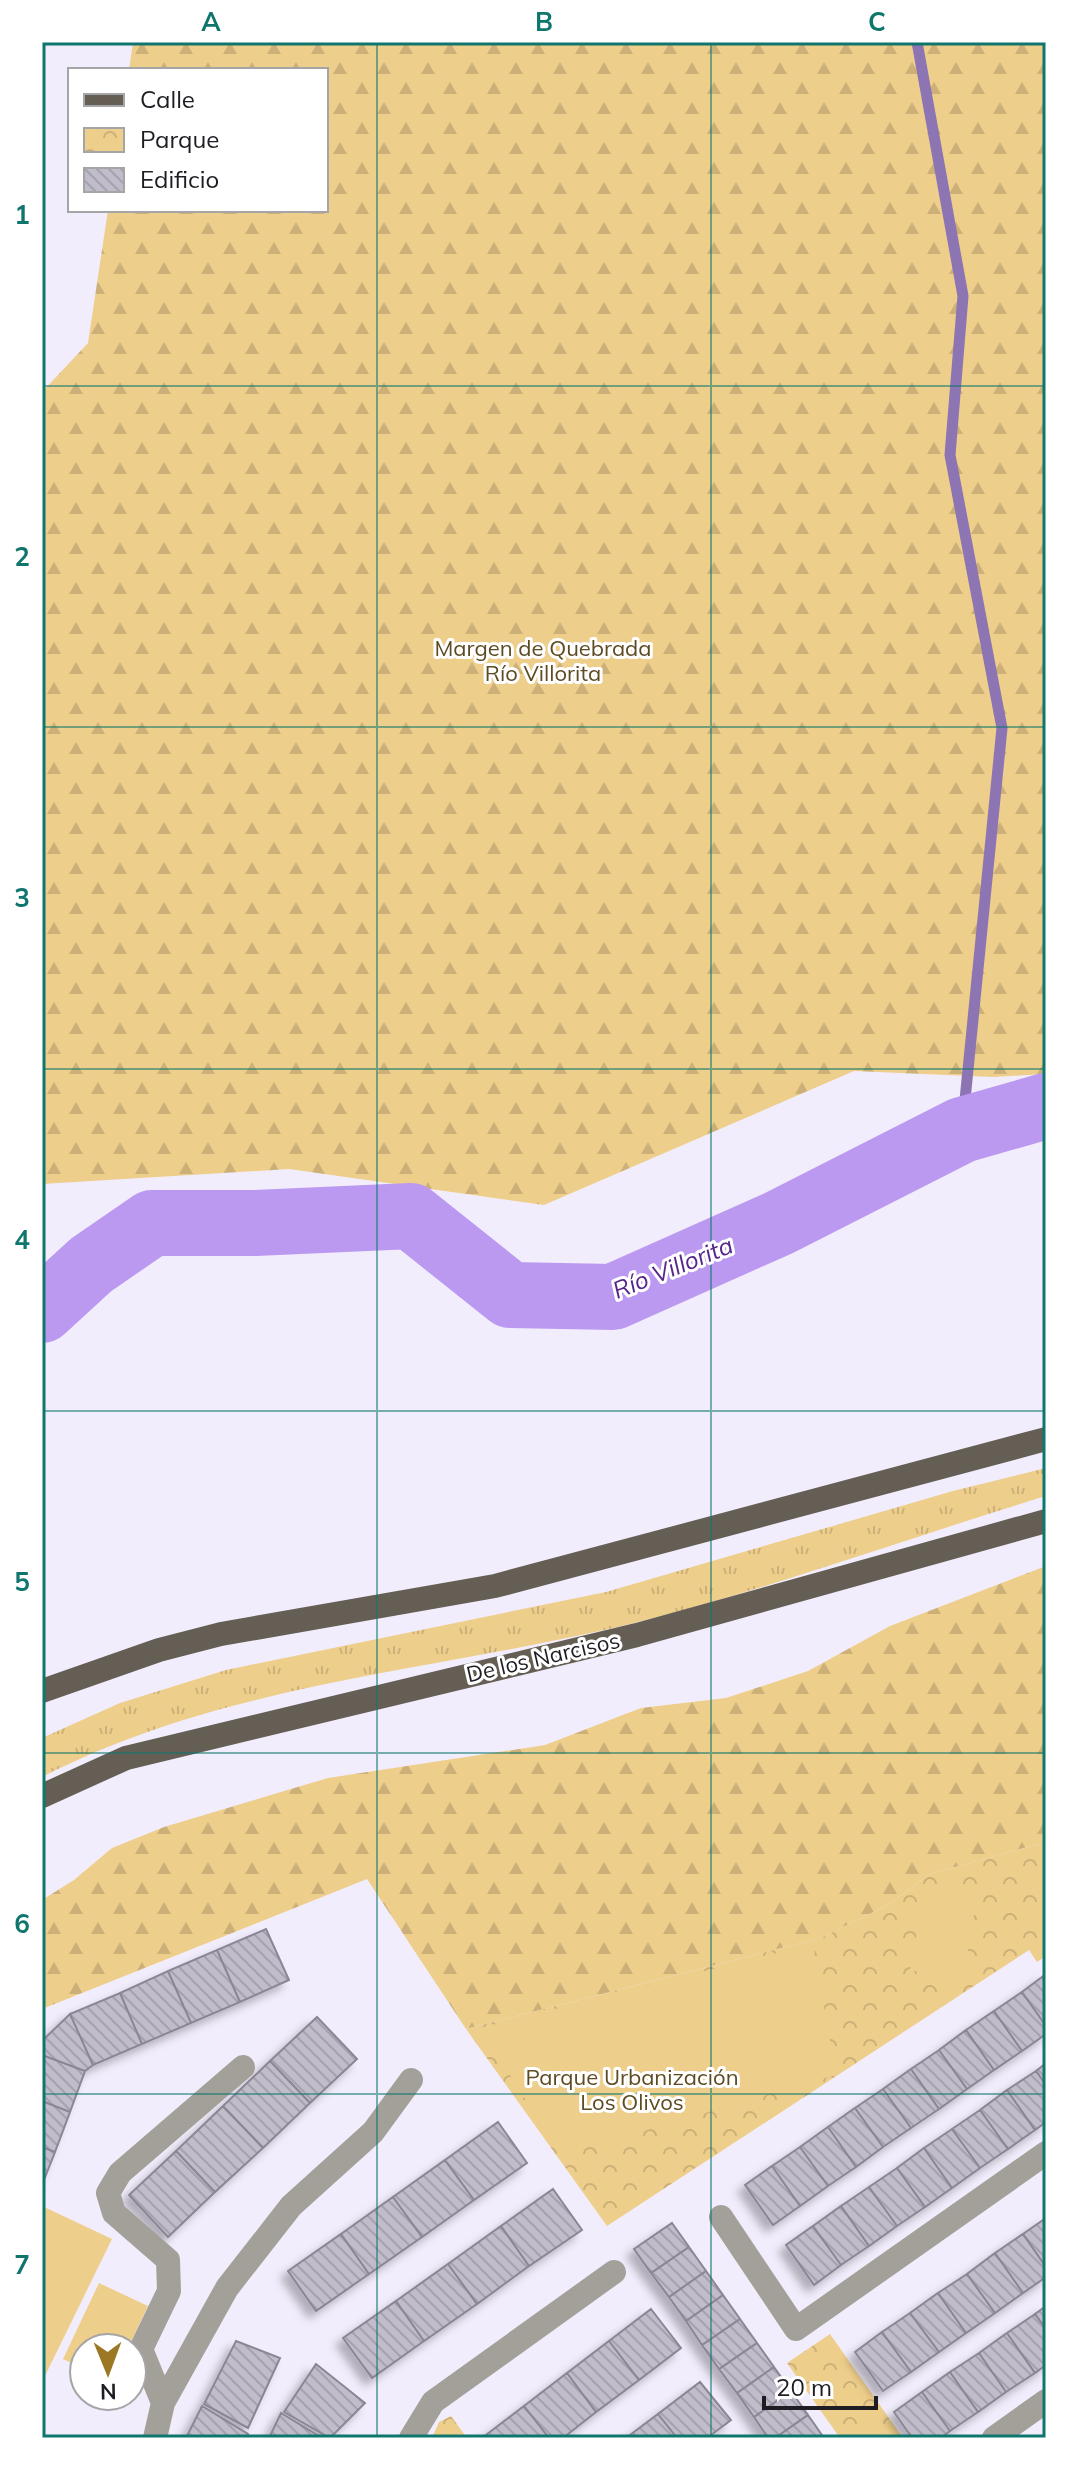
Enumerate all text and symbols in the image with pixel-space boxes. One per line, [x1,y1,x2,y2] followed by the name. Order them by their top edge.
[201,5,221,38] text: A
[535,5,553,38] text: B
[868,5,886,38] text: C
[68,68,328,212] legend
[140,84,195,114] text: Calle
[140,124,219,154] text: Parque
[140,164,219,194] text: Edificio
[14,198,30,231] text: 1
[14,540,30,573] text: 2
[434,634,652,687] park label: Margen de Quebrada Río Villorita
[14,881,30,914] text: 3
[14,1223,30,1256] text: 4
[608,1229,737,1305] water label: Río Villorita
[14,1565,30,1598] text: 5
[464,1626,622,1688] street label: De los Narcisos
[14,1907,30,1940] text: 6
[525,2063,739,2116] park label: Parque Urbanización Los Olivos
[14,2248,30,2281] text: 7
[68,2332,148,2412] north arrow
[764,2360,876,2410] scale bar
[776,2372,832,2402] text: 20 m
[100,2378,117,2406] text: N

